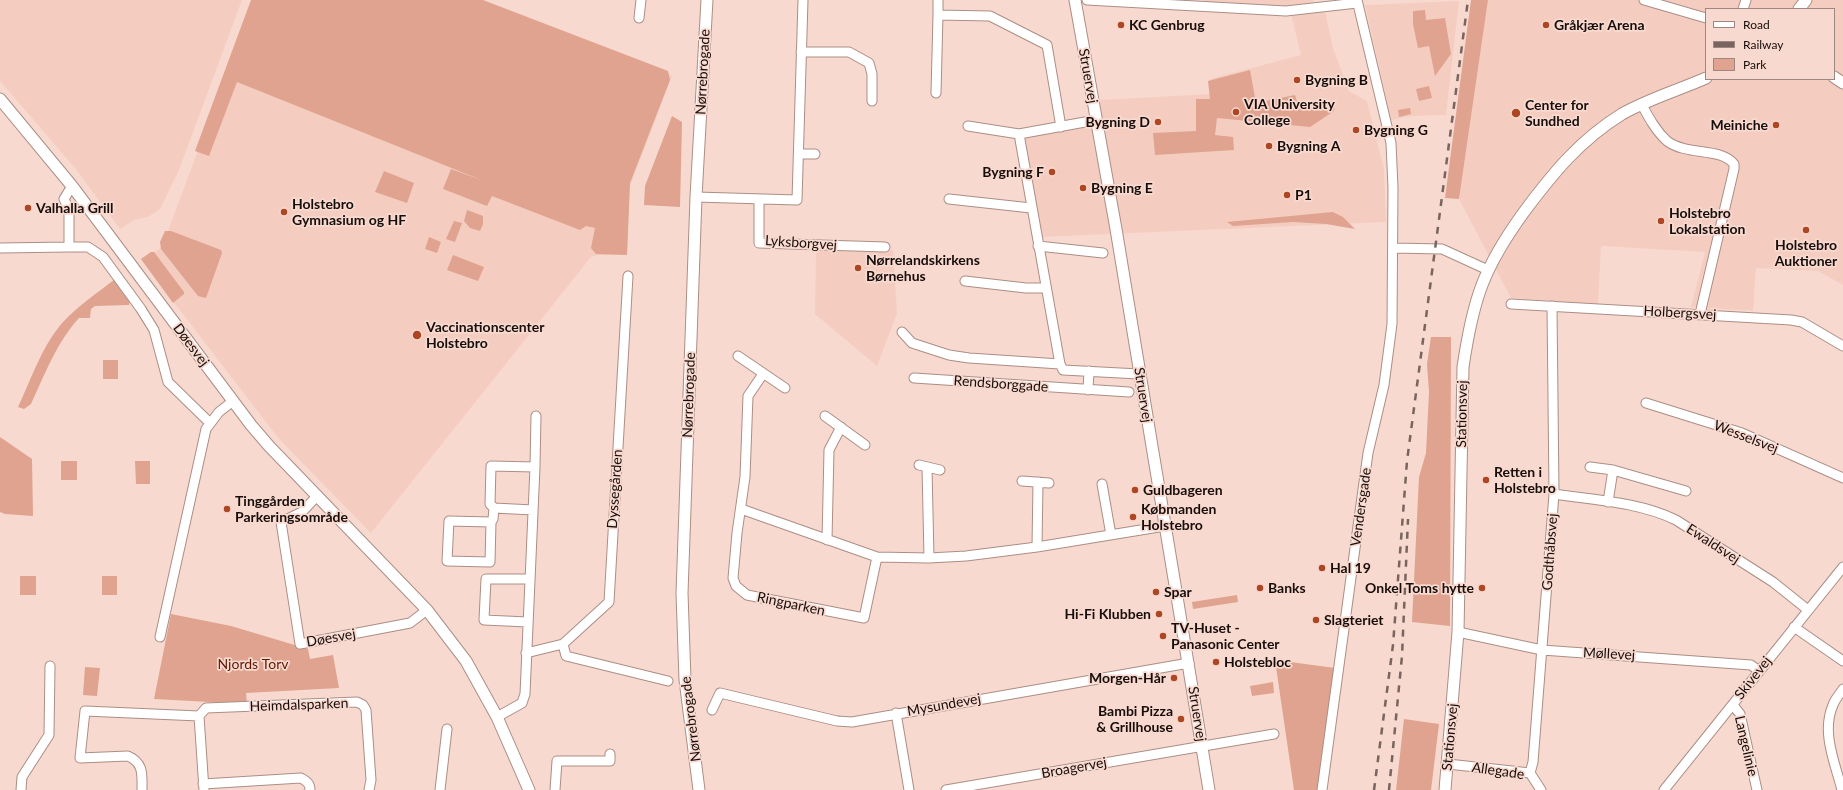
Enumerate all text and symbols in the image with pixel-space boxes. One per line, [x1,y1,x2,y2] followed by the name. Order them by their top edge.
[1705,8,1835,80] legend
[1129,17,1205,33] place label: KC Genbrug
[1554,17,1644,33] place label: Gråkjær Arena
[1743,17,1770,32] text: Road
[1116,20,1126,30] marker: KC Genbrug
[1541,20,1551,30] marker: Gråkjær Arena
[692,29,714,115] street label: Nørrebrogade
[1743,37,1783,52] text: Railway
[1075,47,1101,105] street label: Struervej
[1743,57,1766,72] text: Park
[1305,72,1368,88] place label: Bygning B
[1292,75,1302,85] marker: Bygning B
[1244,96,1335,128] place label: VIA University College
[1525,97,1589,130] place label: Center for Sundhed
[1231,107,1241,117] marker: VIA University College
[1510,107,1522,119] marker: Center for Sundhed
[1086,114,1150,130] place label: Bygning D
[1153,117,1163,127] marker: Bygning D
[1710,117,1768,133] place label: Meiniche
[1771,120,1781,130] marker: Meiniche
[1364,122,1428,138] place label: Bygning G
[1351,125,1361,135] marker: Bygning G
[1277,138,1341,154] place label: Bygning A
[1264,141,1274,151] marker: Bygning A
[982,164,1044,180] place label: Bygning F
[1047,167,1057,177] marker: Bygning F
[1091,180,1153,196] place label: Bygning E
[1078,183,1088,193] marker: Bygning E
[1295,187,1312,203] place label: P1
[1282,190,1292,200] marker: P1
[292,196,406,228] place label: Holstebro Gymnasium og HF
[36,200,114,216] place label: Valhalla Grill
[23,203,33,213] marker: Valhalla Grill
[1669,205,1745,238] place label: Holstebro Lokalstation
[279,207,289,217] marker: Holstebro Gymnasium og HF
[1656,216,1666,226] marker: Holstebro Lokalstation
[1801,225,1811,235] marker: Holstebro Auktioner
[764,232,838,254] street label: Lyksborgvej
[1775,237,1837,270] place label: Holstebro Auktioner
[866,252,980,284] place label: Nørrelandskirkens Børnehus
[853,263,863,273] marker: Nørrelandskirkens Børnehus
[1643,303,1717,323] street label: Holbergsvej
[426,319,544,352] place label: Vaccinationscenter Holstebro
[169,320,213,370] street label: Døesvej
[411,329,423,341] marker: Vaccinationscenter Holstebro
[679,352,699,438] street label: Nørrebrogade
[1130,366,1156,424] street label: Struervej
[953,372,1049,396] street label: Rendsborggade
[1453,380,1471,448] street label: Stationsvej
[1711,417,1781,457] street label: Wesselsvej
[604,449,626,529] street label: Dyssegården
[1494,464,1556,496] place label: Retten i Holstebro
[1347,467,1375,547] street label: Vendersgade
[1481,475,1491,485] marker: Retten i Holstebro
[1143,482,1223,498] place label: Guldbageren
[1130,485,1140,495] marker: Guldbageren
[235,493,348,526] place label: Tinggården Parkeringsområde
[1141,501,1216,534] place label: Købmanden Holstebro
[222,504,232,514] marker: Tinggården Parkeringsområde
[1128,512,1138,522] marker: Købmanden Holstebro
[1539,513,1561,591] street label: Godthåbsvej
[1683,520,1743,568] street label: Ewaldsvej
[1330,560,1371,576] place label: Hal 19
[1317,563,1327,573] marker: Hal 19
[1268,580,1306,596] place label: Banks
[1365,580,1474,596] place label: Onkel Toms hytte
[1255,583,1265,593] marker: Banks
[1477,583,1487,593] marker: Onkel Toms hytte
[1164,584,1192,600] place label: Spar
[1151,587,1161,597] marker: Spar
[756,589,826,619] street label: Ringparken
[1064,606,1151,622] place label: Hi-Fi Klubben
[1154,609,1164,619] marker: Hi-Fi Klubben
[1324,612,1384,628] place label: Slagteriet
[1311,615,1321,625] marker: Slagteriet
[1171,620,1280,652] place label: TV-Huset - Panasonic Center
[305,625,357,651] street label: Døesvej
[1158,631,1168,641] marker: TV-Huset - Panasonic Center
[1582,644,1636,664] street label: Møllevej
[1731,653,1775,703] street label: Skivevej
[1224,654,1291,670] place label: Holstebloc
[217,656,289,672] park label: Njords Torv
[1211,657,1221,667] marker: Holstebloc
[1089,670,1166,686] place label: Morgen-Hår
[1169,673,1179,683] marker: Morgen-Hår
[677,675,705,763] street label: Nørrebrogade
[1184,685,1210,743] street label: Struervej
[906,690,982,720] street label: Mysundevej
[249,695,349,715] street label: Heimdalsparken
[1096,703,1173,736] place label: Bambi Pizza & Grillhouse
[1439,703,1461,771] street label: Stationsvej
[1176,714,1186,724] marker: Bambi Pizza & Grillhouse
[1731,714,1761,778] street label: Langelinie
[1040,754,1108,782] street label: Broagervej
[1471,759,1525,783] street label: Allegade

